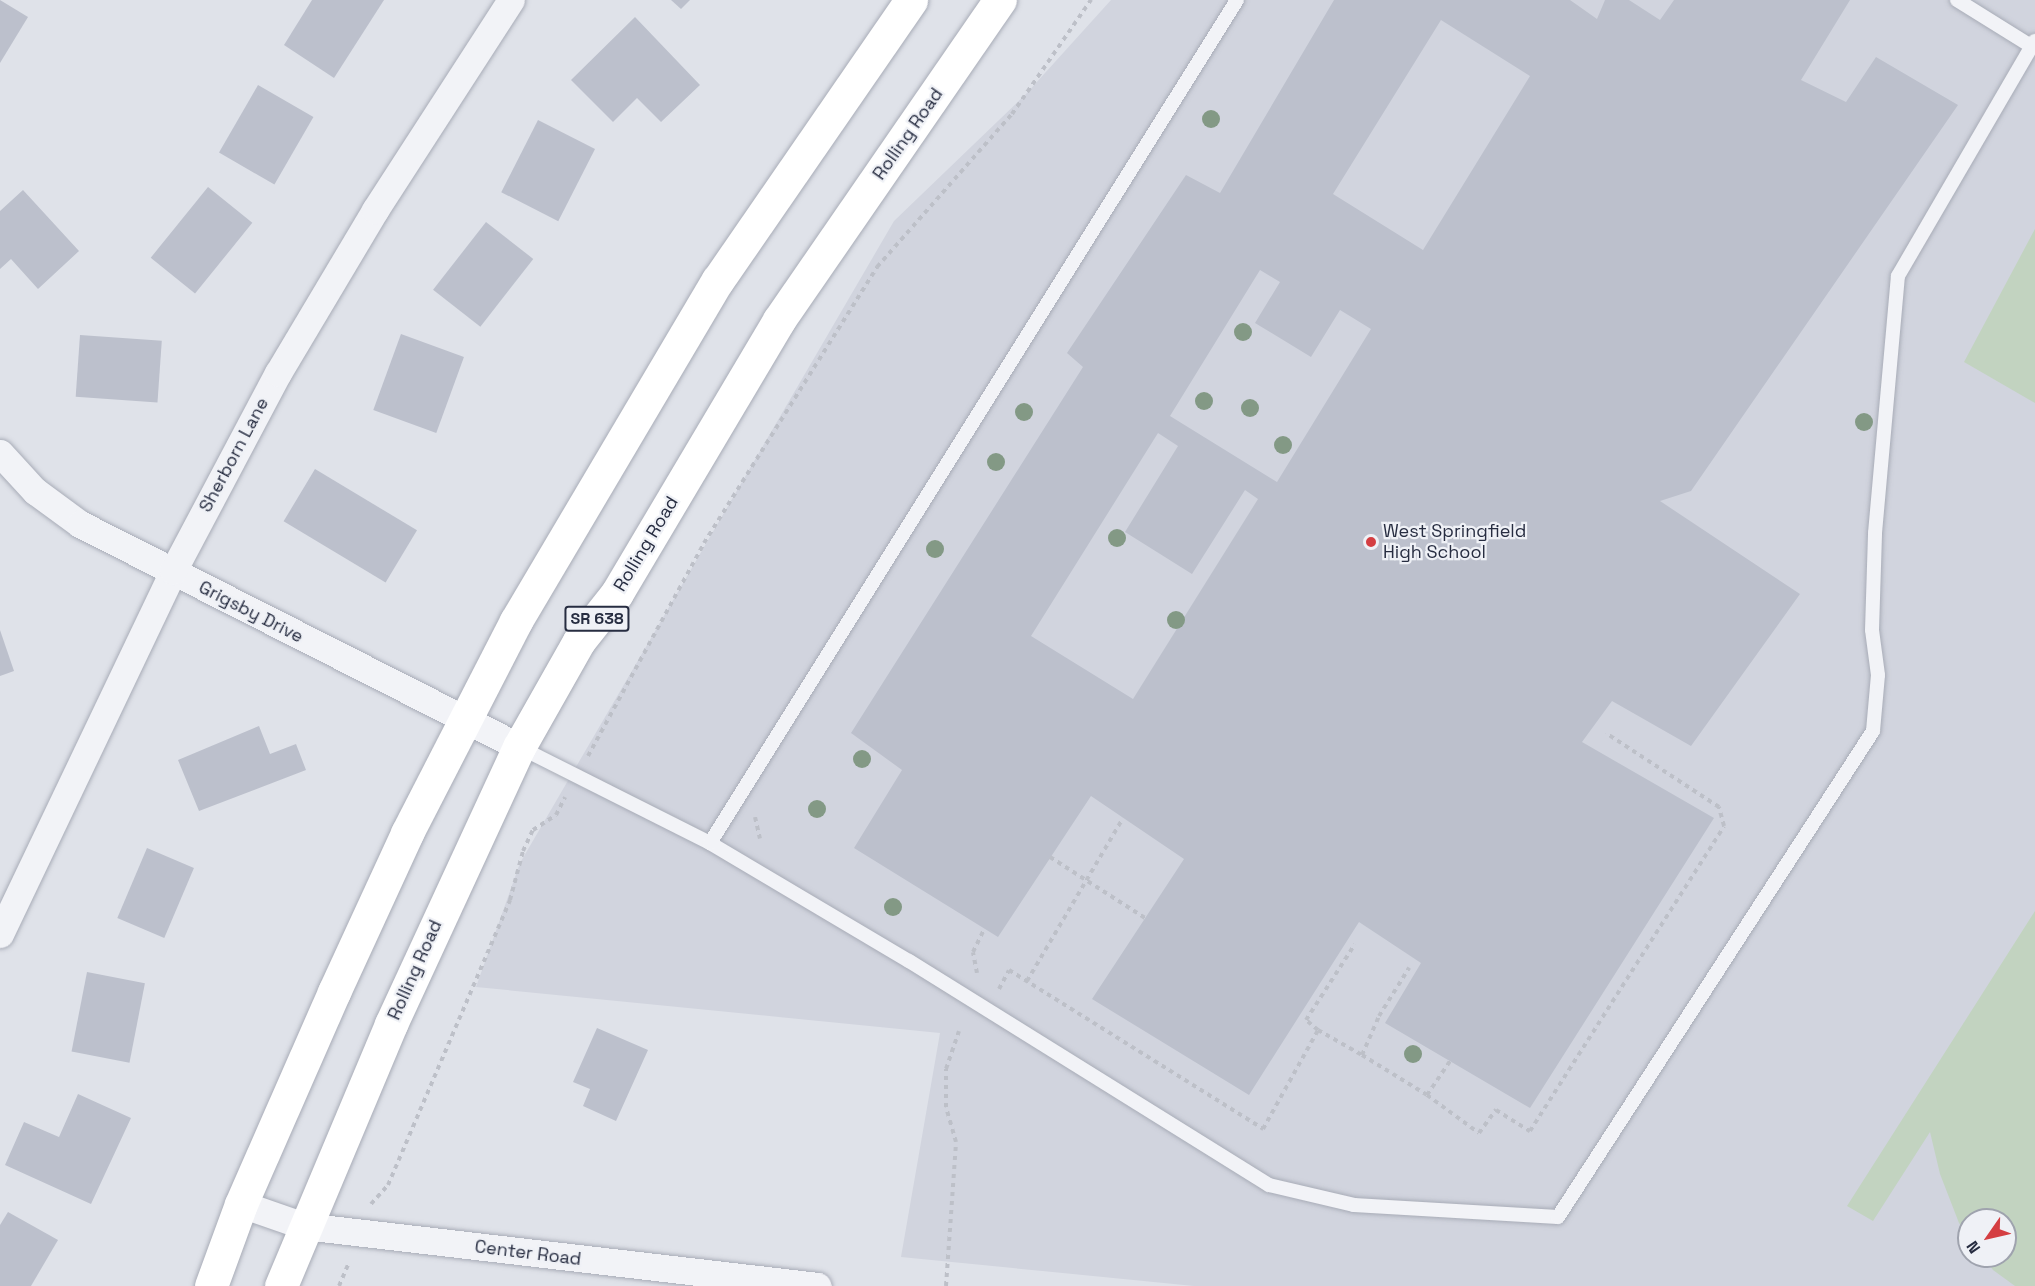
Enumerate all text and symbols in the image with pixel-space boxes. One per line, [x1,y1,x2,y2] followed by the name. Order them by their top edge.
[868,84,948,184] street label: Rolling Road
[195,394,273,516] street label: Sherborn Lane
[609,493,683,595] street label: Rolling Road
[1383,521,1526,564] place label: West Springfield High School
[1364,535,1378,549] marker: West Springfield High School
[195,576,307,648] street label: Grigsby Drive
[564,606,630,632] road number: SR 638
[383,917,447,1023] street label: Rolling Road
[1957,1208,2017,1268] north arrow
[473,1236,583,1270] street label: Center Road
[1962,1237,1985,1258] text: N

